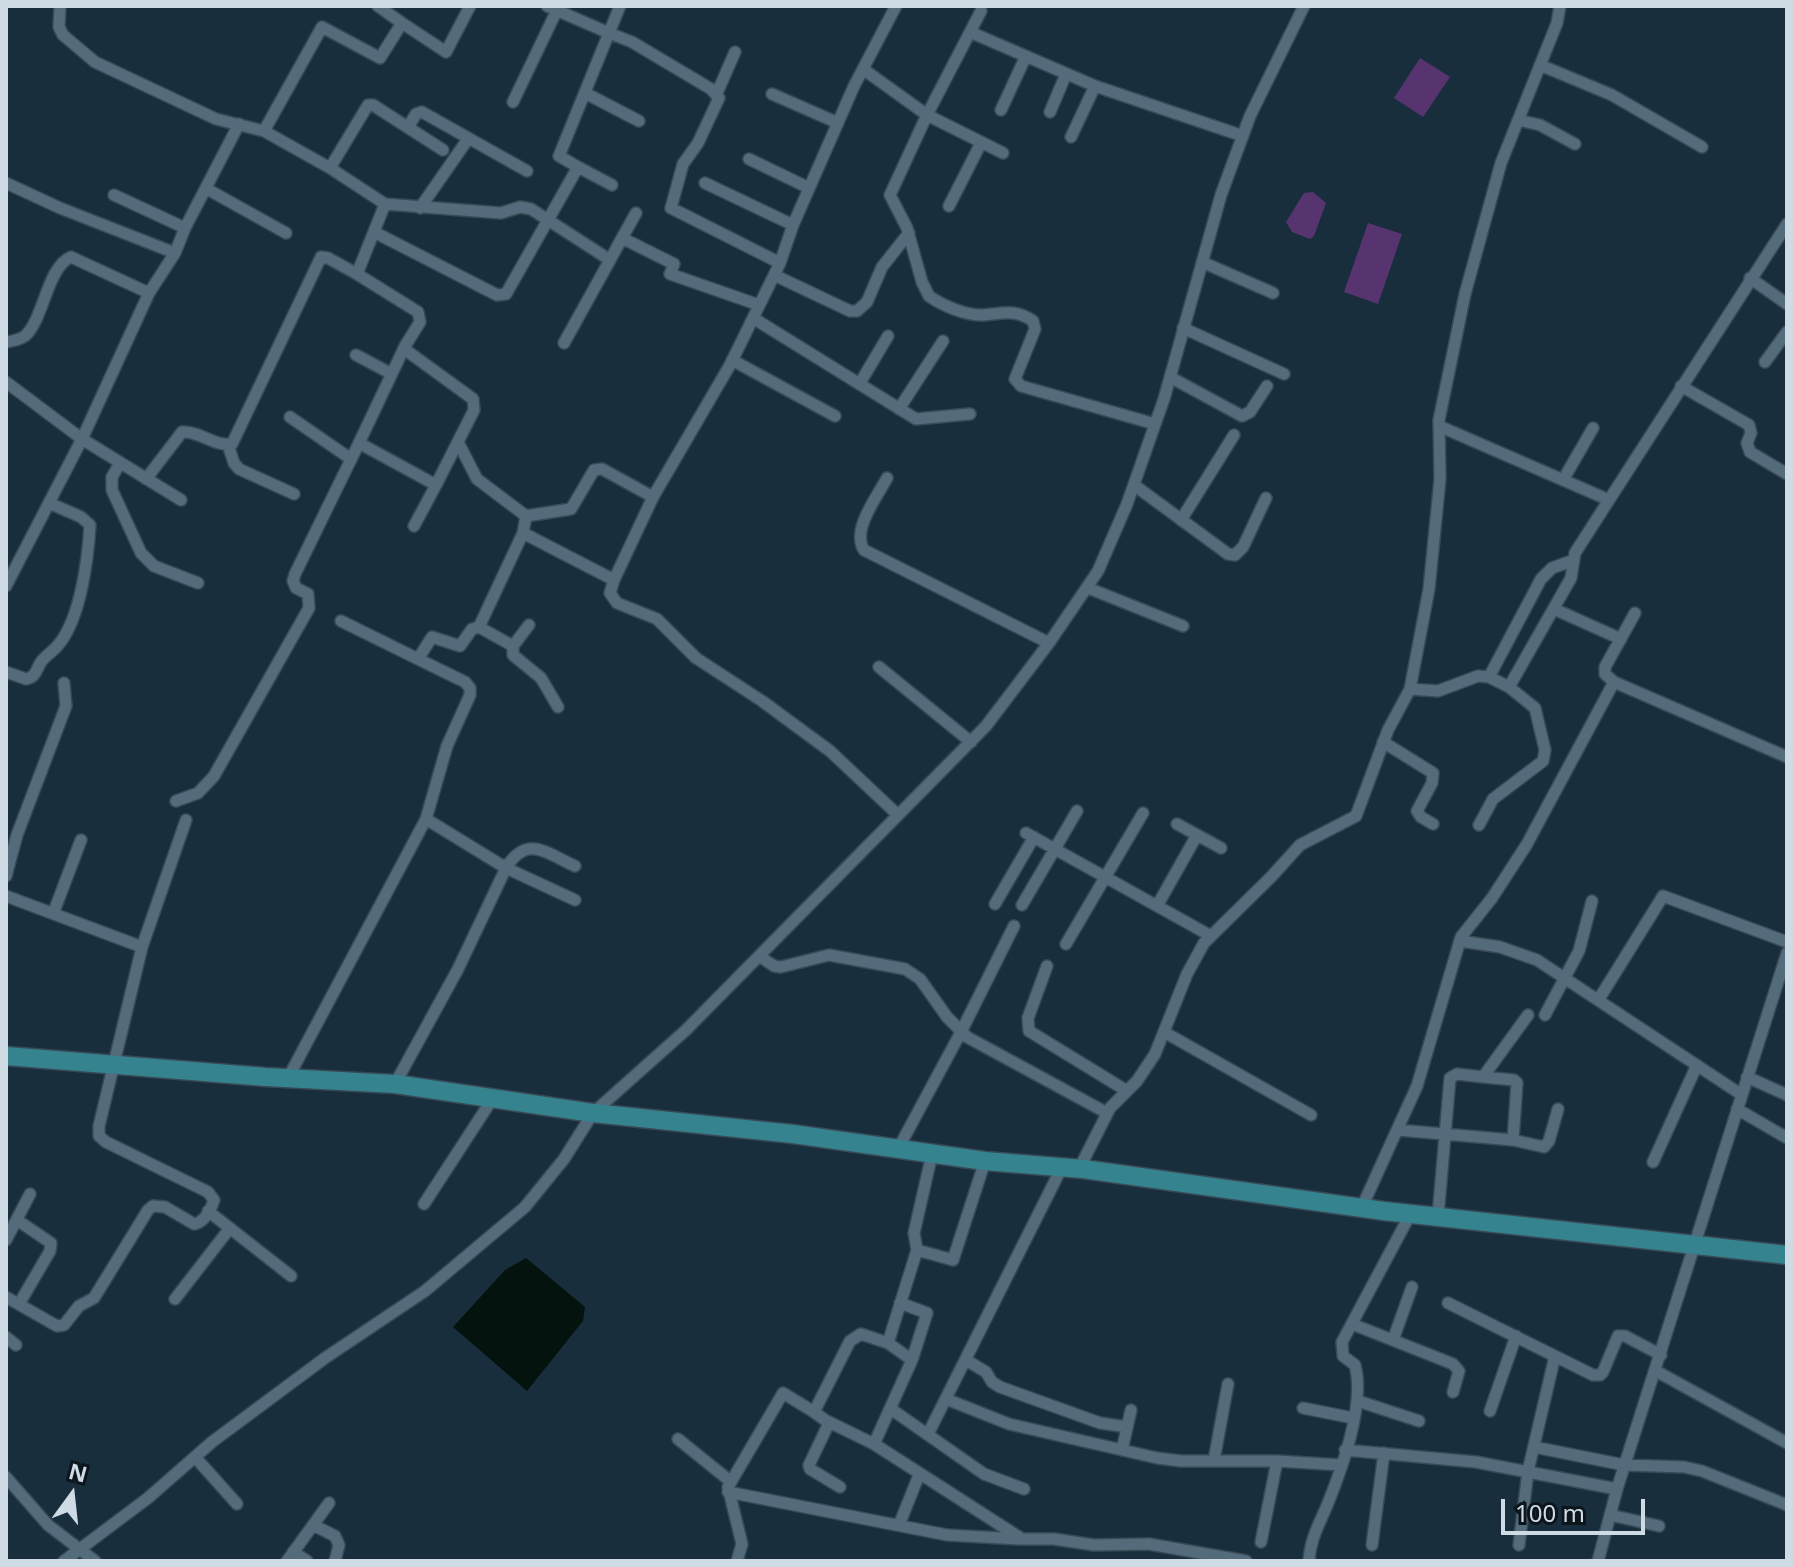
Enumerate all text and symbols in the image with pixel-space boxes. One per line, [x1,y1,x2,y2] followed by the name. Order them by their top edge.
[32,1455,112,1535] north arrow
[66,1455,91,1489] text: N
[1505,1483,1649,1533] scale bar
[1515,1496,1585,1529] text: 100 m

